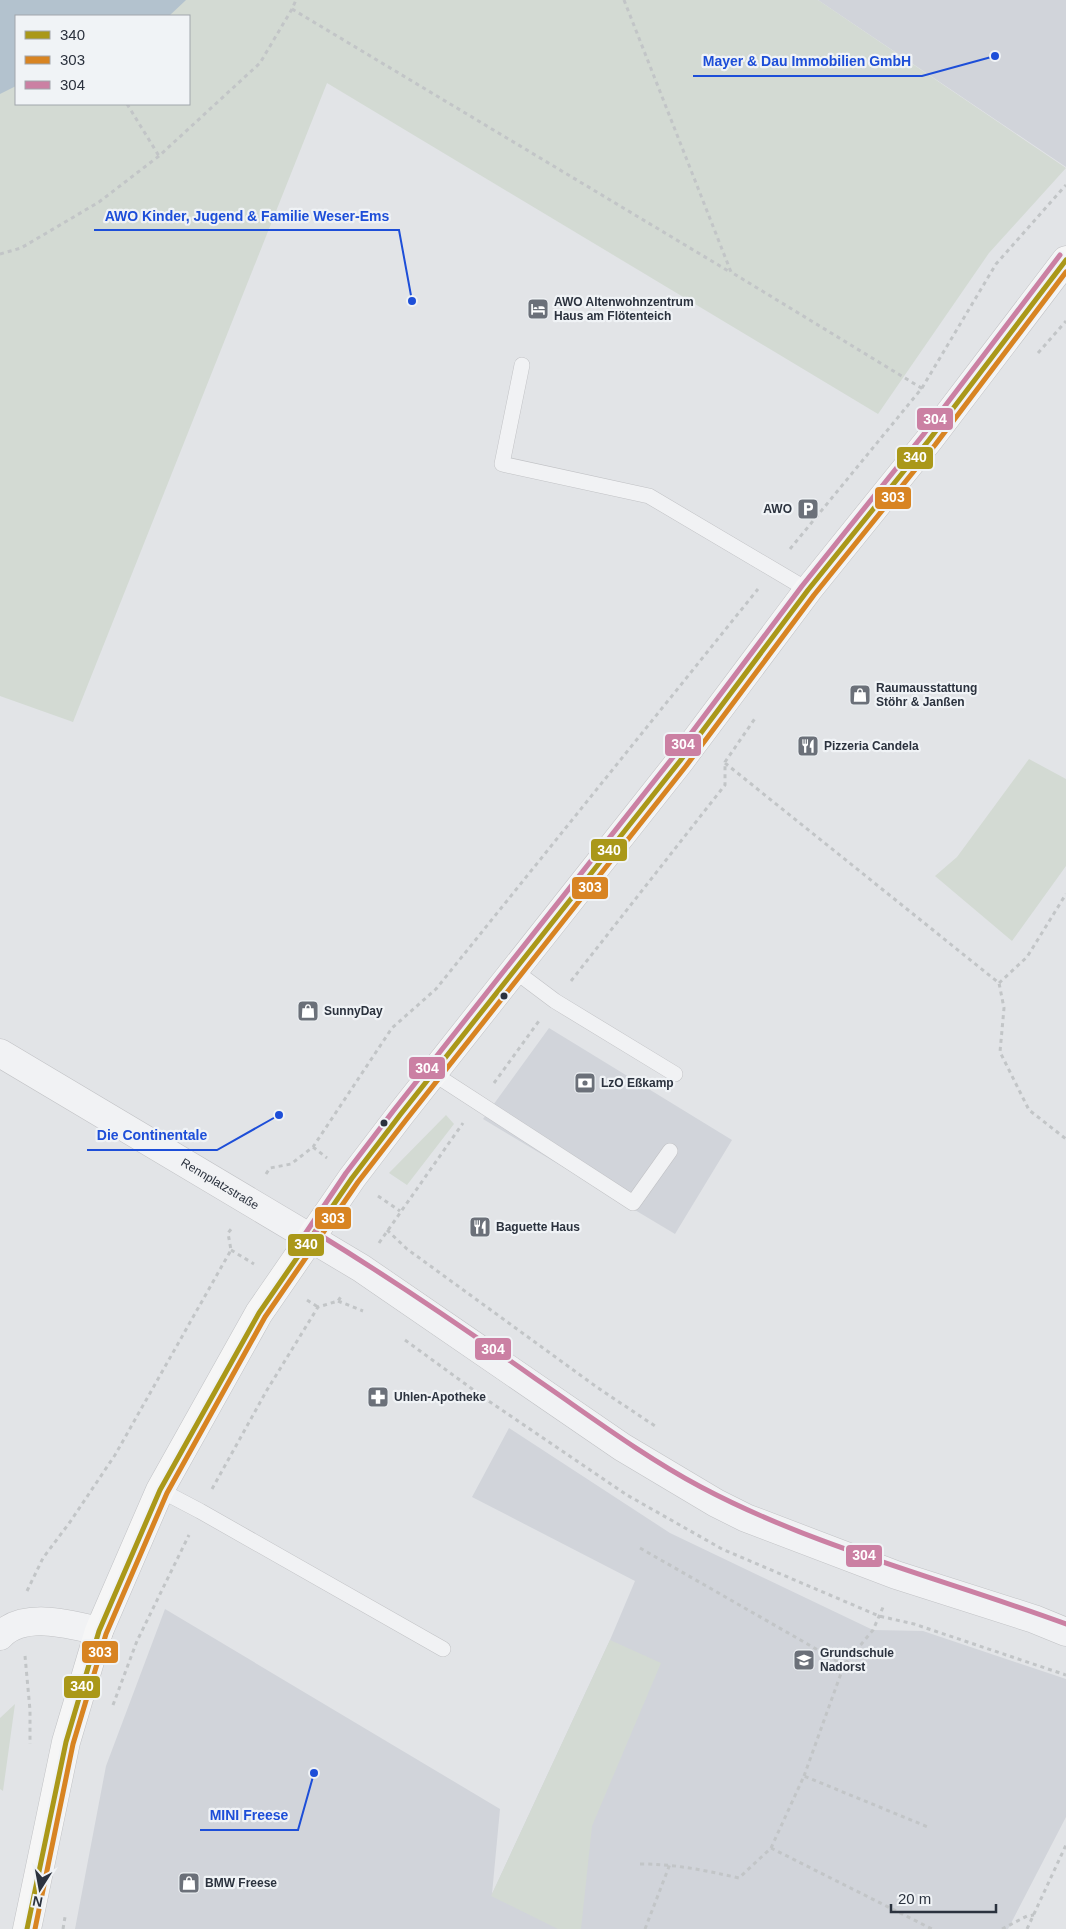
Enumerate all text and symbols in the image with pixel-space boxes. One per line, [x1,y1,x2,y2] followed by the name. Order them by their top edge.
[15,15,190,105] legend
[60,26,85,43] text: 340
[693,47,922,76] callout: Mayer & Dau Immobilien GmbH
[60,51,85,68] text: 303
[703,53,911,69] text: Mayer & Dau Immobilien GmbH
[60,76,85,93] text: 304
[94,201,399,230] callout: AWO Kinder, Jugend & Familie Weser-Ems
[105,208,389,224] text: AWO Kinder, Jugend & Familie Weser-Ems
[554,295,694,323] place label: AWO Altenwohnzentrum Haus am Flötenteich
[526,297,550,321] hotel icon: AWO Altenwohnzentrum Haus am Flötenteich
[916,407,954,431] line badge: 304
[923,411,947,427] text: 304
[896,446,934,470] line badge: 340
[903,449,927,465] text: 340
[874,486,912,510] line badge: 303
[881,489,905,505] text: 303
[796,497,820,521] parking icon: AWO
[763,502,792,516] place label: AWO
[876,681,977,709] place label: Raumausstattung Stöhr & Janßen
[848,683,872,707] shop icon: Raumausstattung Stöhr & Janßen
[664,733,702,757] line badge: 304
[796,734,820,758] restaurant icon: Pizzeria Candela
[671,736,695,752] text: 304
[824,739,919,753] place label: Pizzeria Candela
[590,838,628,862] line badge: 340
[597,842,621,858] text: 340
[571,876,609,900] line badge: 303
[578,879,602,895] text: 303
[499,991,509,1001] unlabelled marker
[296,999,320,1023] shop icon: SunnyDay
[324,1004,383,1018] place label: SunnyDay
[408,1056,446,1080] line badge: 304
[415,1060,439,1076] text: 304
[573,1071,597,1095] bank icon: LzO Eßkamp
[601,1076,674,1090] place label: LzO Eßkamp
[379,1118,389,1128] unlabelled marker
[87,1121,217,1150] callout: Die Continentale
[97,1127,207,1143] text: Die Continentale
[178,1155,262,1213] street label: Rennplatzstraße
[314,1206,352,1230] line badge: 303
[321,1210,345,1226] text: 303
[468,1215,492,1239] restaurant icon: Baguette Haus
[496,1220,580,1234] place label: Baguette Haus
[287,1233,325,1257] line badge: 340
[294,1236,318,1252] text: 340
[474,1337,512,1361] line badge: 304
[481,1341,505,1357] text: 304
[366,1385,390,1409] pharmacy icon: Uhlen-Apotheke
[394,1390,486,1404] place label: Uhlen-Apotheke
[845,1544,883,1568] line badge: 304
[852,1547,876,1563] text: 304
[81,1640,119,1664] line badge: 303
[88,1644,112,1660] text: 303
[820,1646,894,1674] place label: Grundschule Nadorst
[792,1648,816,1672] school or university icon: Grundschule Nadorst
[63,1675,101,1699] line badge: 340
[70,1678,94,1694] text: 340
[200,1801,298,1830] callout: MINI Freese
[210,1807,289,1823] text: MINI Freese
[15,1864,65,1914] north arrow
[177,1871,201,1895] shop icon: BMW Freese
[205,1876,277,1890] place label: BMW Freese
[891,1882,996,1914] scale bar
[898,1890,931,1907] text: 20 m
[31,1893,44,1911] text: N

